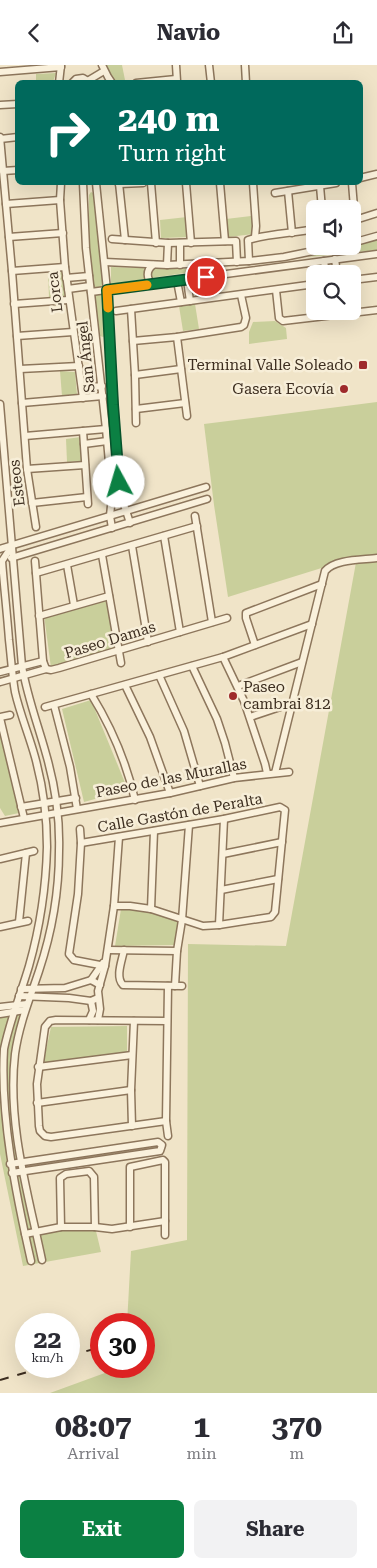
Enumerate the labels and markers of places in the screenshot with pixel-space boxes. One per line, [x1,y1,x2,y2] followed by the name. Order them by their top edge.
[185,256,227,298] pin
[188,356,353,374] place label: Terminal Valle Soleado
[357,359,369,371] marker: Terminal Valle Soleado
[232,380,334,398] place label: Gasera Ecovía
[338,383,350,395] marker: Gasera Ecovía
[243,678,331,713] place label: Paseo cambrai 812
[227,690,239,702] marker: Paseo cambrai 812

